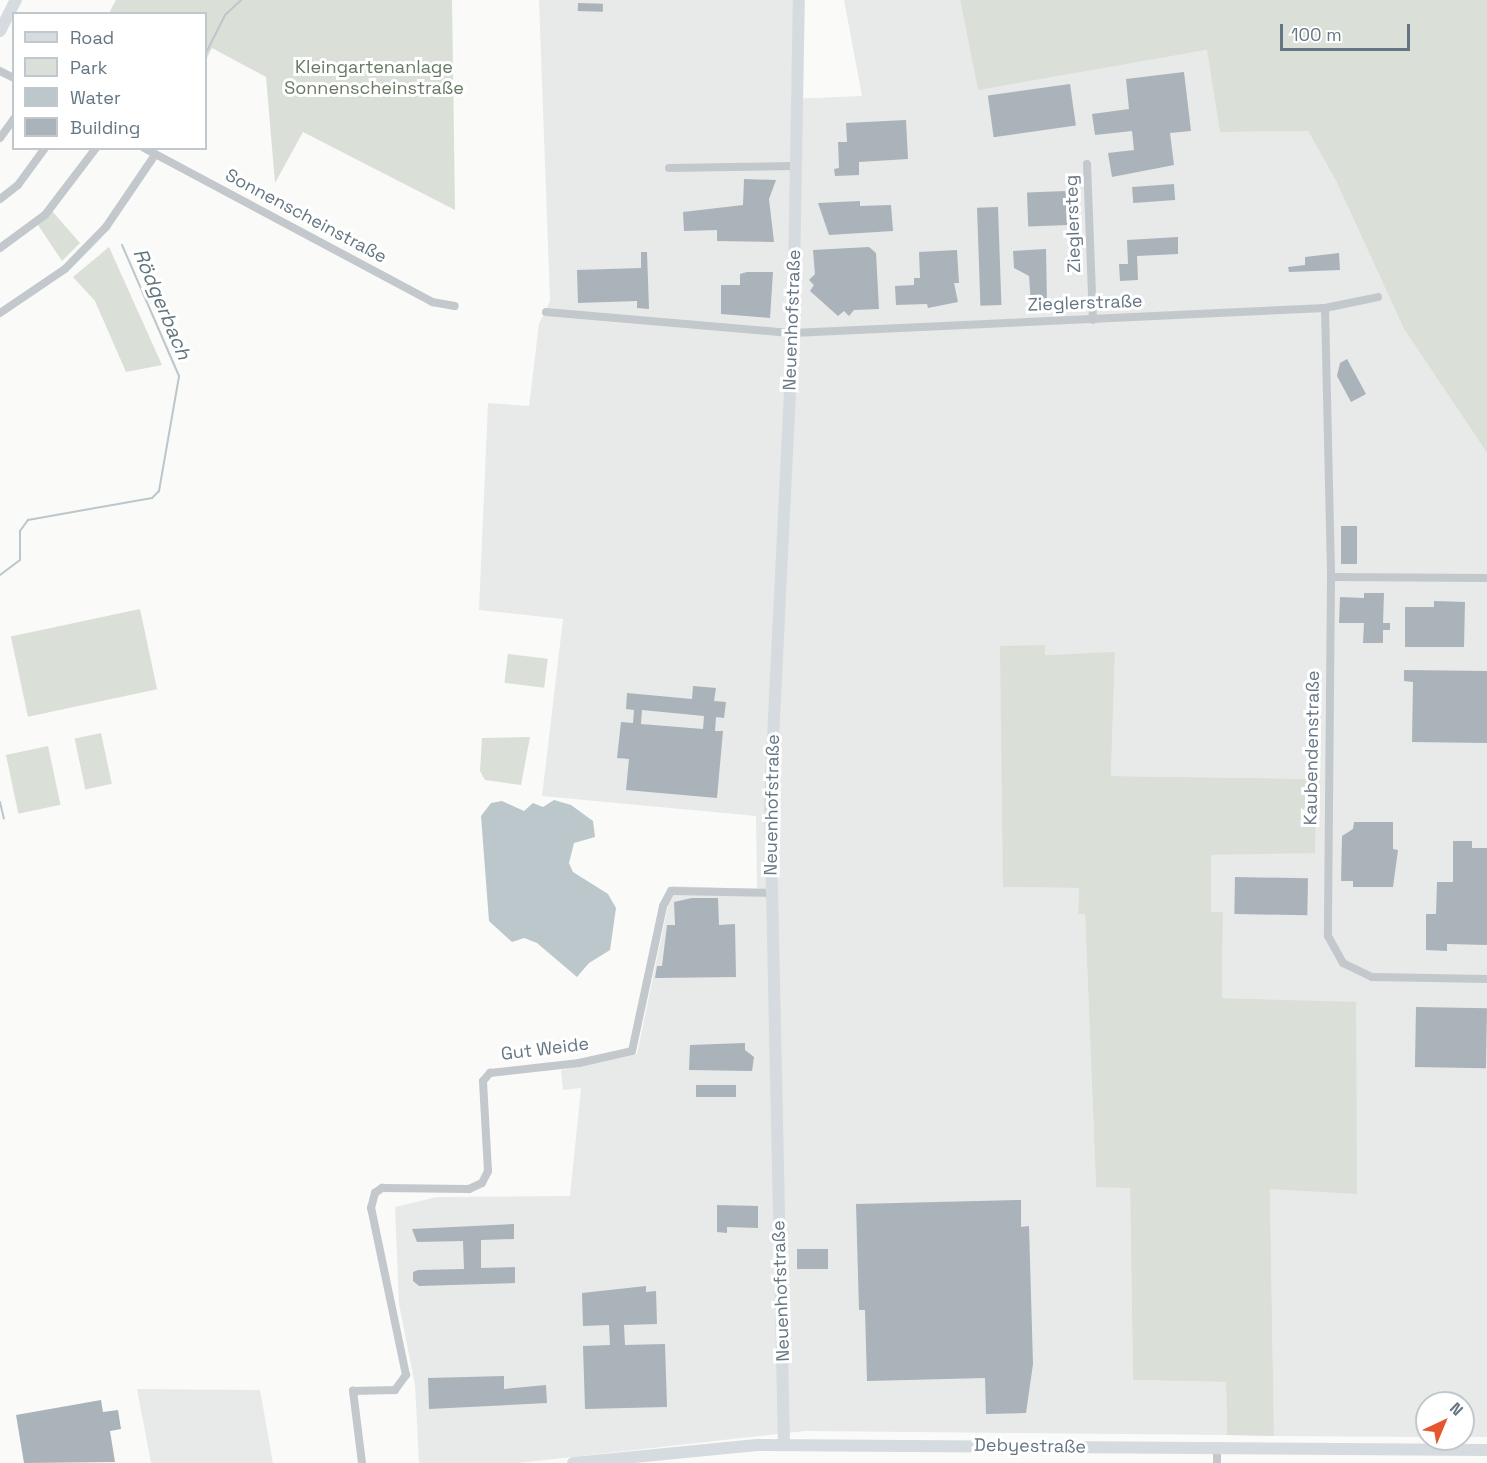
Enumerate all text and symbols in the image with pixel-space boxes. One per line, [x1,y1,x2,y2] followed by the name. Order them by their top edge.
[12,12,207,150] legend
[1283,12,1414,50] scale bar
[1291,23,1342,46] text: 100 m
[70,26,114,49] text: Road
[70,56,107,79] text: Park
[284,57,464,100] park label: Kleingartenanlage Sonnenscheinstraße
[70,86,121,109] text: Water
[70,116,140,139] text: Building
[222,164,390,268] street label: Sonnenscheinstraße
[1060,175,1086,273] street label: Zieglersteg
[128,245,196,363] water label: Rödgerbach
[779,249,805,391] street label: Neuenhofstraße
[1027,290,1143,316] street label: Zieglerstraße
[1300,670,1324,826] street label: Kaubendenstraße
[760,734,784,876] street label: Neuenhofstraße
[500,1033,590,1065] street label: Gut Weide
[768,1220,794,1362] street label: Neuenhofstraße
[1415,1391,1475,1451] north arrow
[1445,1398,1468,1420] text: N
[974,1434,1086,1458] street label: Debyestraße

